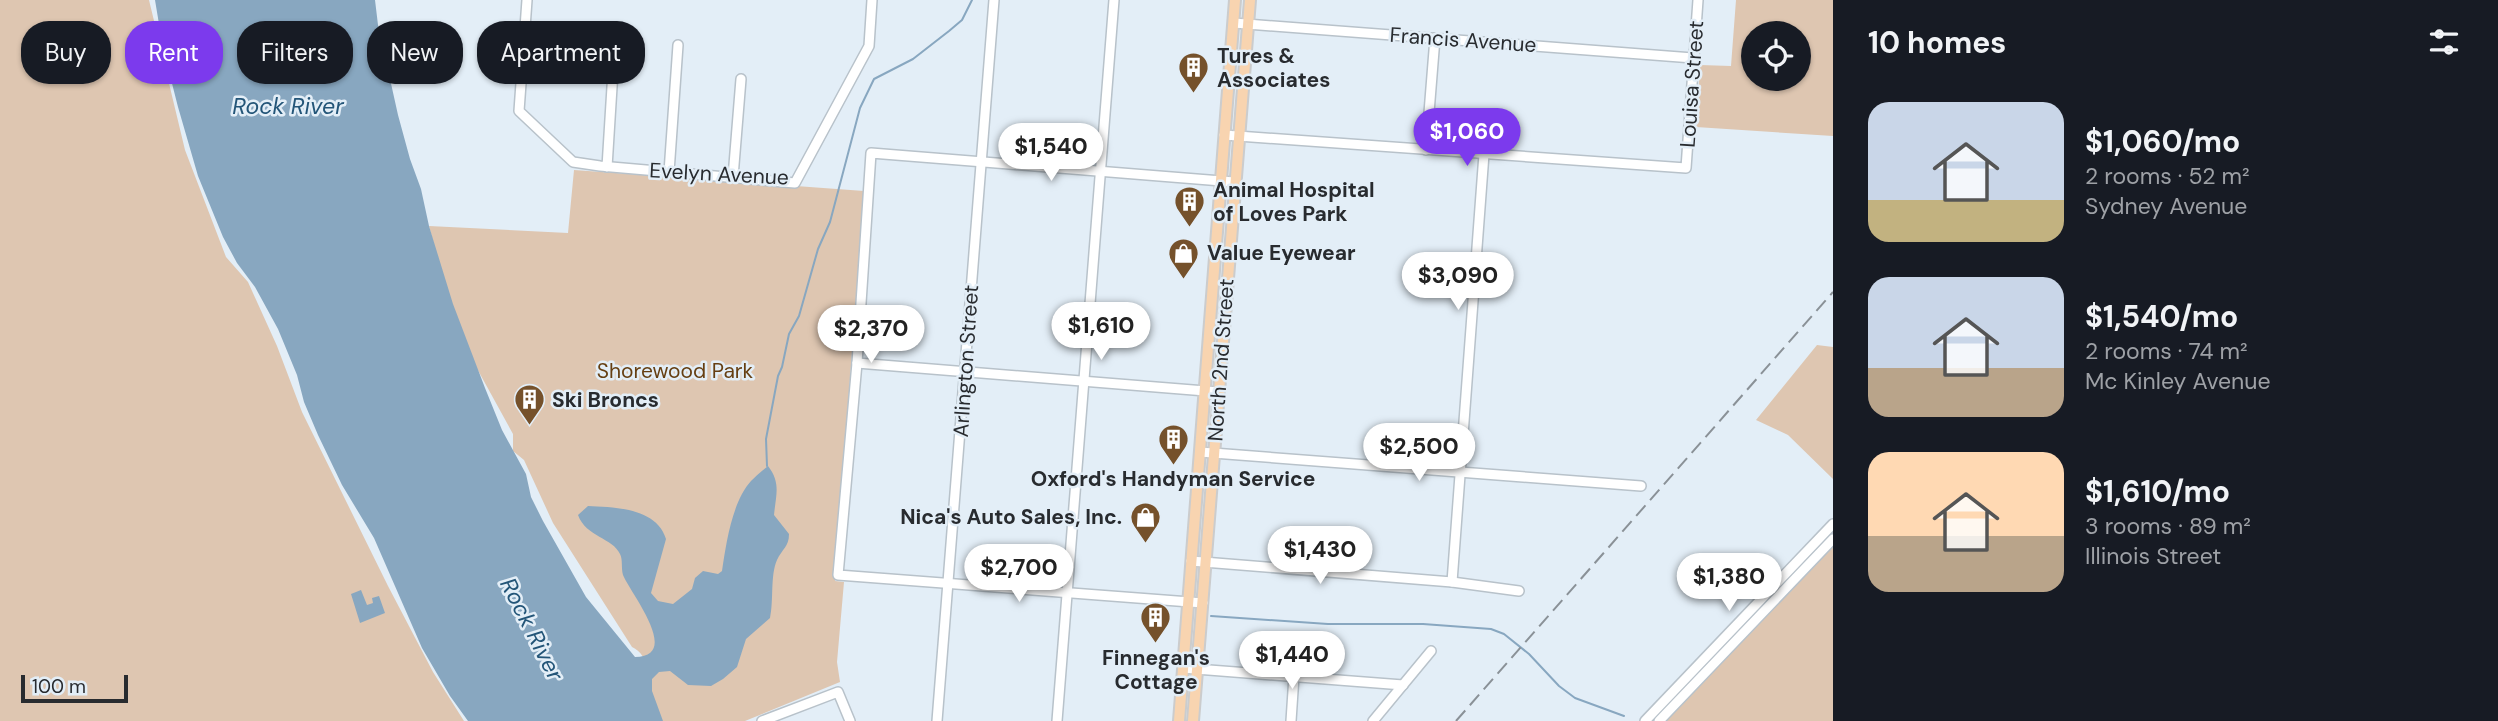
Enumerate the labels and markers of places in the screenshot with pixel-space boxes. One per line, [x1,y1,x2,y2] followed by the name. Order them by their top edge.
[1217,42,1330,94] place label: Tures & Associates
[1177,51,1211,95] building icon: Tures & Associates
[1410,108,1524,168] pin: $1,060
[994,124,1108,183] pin: $1,540
[1213,176,1375,228] place label: Animal Hospital of Loves Park
[1173,185,1207,229] building icon: Animal Hospital of Loves Park
[1167,236,1201,280] shop icon: Value Eyewear
[1207,239,1356,267] place label: Value Eyewear
[1401,252,1515,312] pin: $3,090
[1044,302,1158,362] pin: $1,610
[814,306,928,365] pin: $2,370
[512,383,546,427] building icon: Ski Broncs
[552,386,659,414] place label: Ski Broncs
[1156,422,1190,466] building icon: Oxford's Handyman Service
[1362,424,1476,483] pin: $2,500
[1031,465,1315,493] place label: Oxford's Handyman Service
[1128,500,1162,544] shop icon: Nica's Auto Sales, Inc.
[900,503,1122,531] place label: Nica's Auto Sales, Inc.
[1263,526,1377,586] pin: $1,430
[962,544,1076,604] pin: $2,700
[1672,554,1786,613] pin: $1,380
[1139,601,1173,645] building icon: Finnegan's Cottage
[1235,632,1349,691] pin: $1,440
[1102,644,1210,696] place label: Finnegan's Cottage

